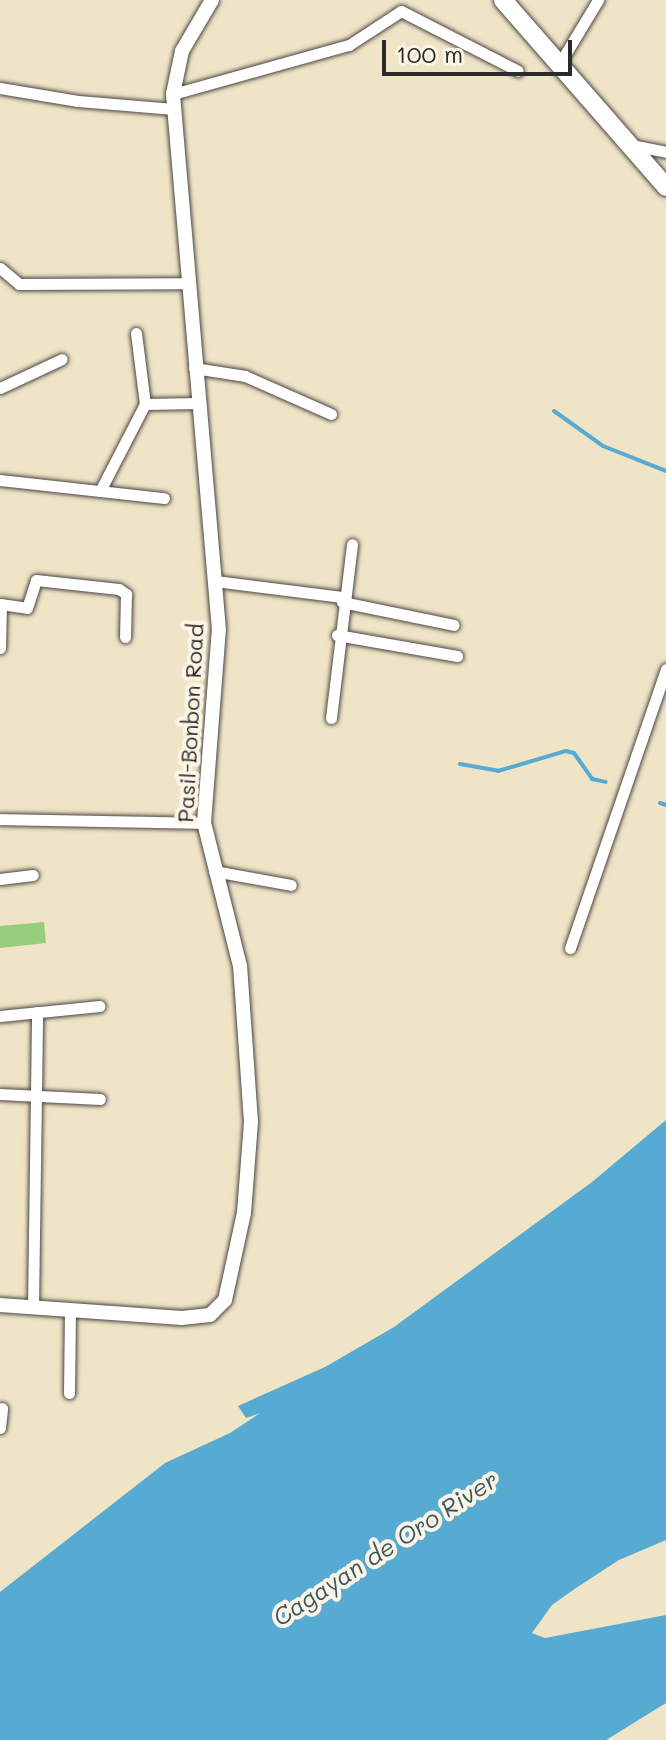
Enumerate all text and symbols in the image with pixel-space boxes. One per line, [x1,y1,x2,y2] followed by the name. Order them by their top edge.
[386,24,576,74] scale bar
[396,38,463,69] text: 100 m
[172,623,208,823] street label: Pasil-Bonbon Road
[267,1464,503,1632] water label: Cagayan de Oro River

